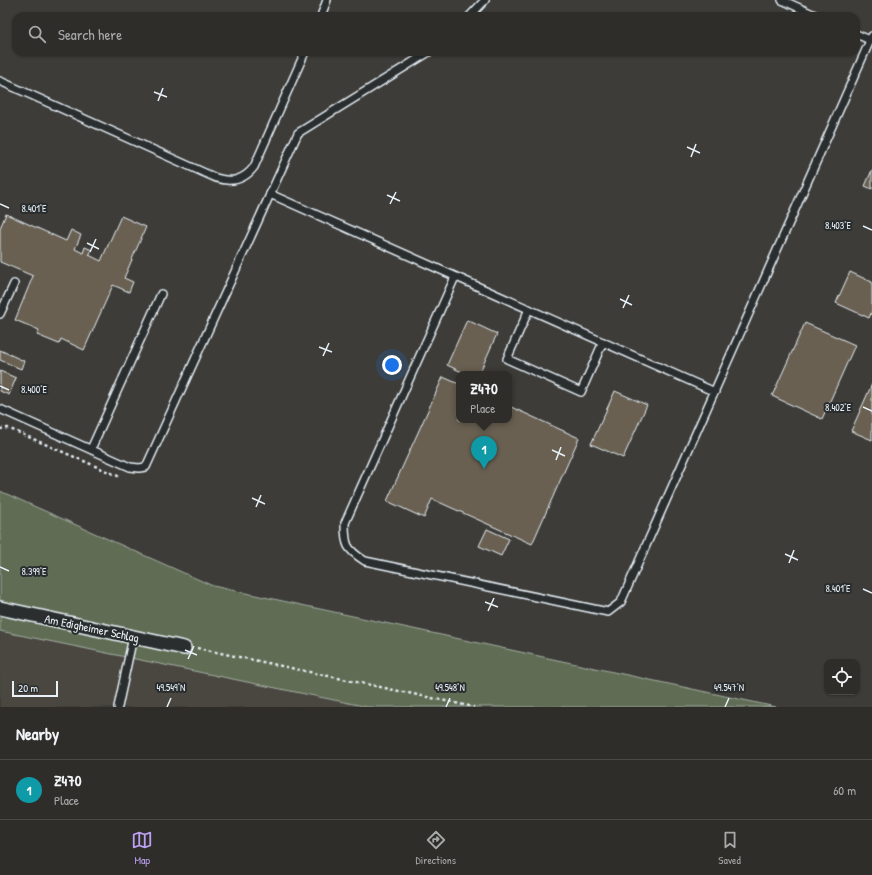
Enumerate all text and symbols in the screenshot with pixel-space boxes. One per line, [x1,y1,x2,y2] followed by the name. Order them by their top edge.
[12,12,860,56] search box
[26,23,48,45] icon: search
[58,24,122,45] text: Search here
[21,202,47,215] text: 8.401°E
[825,219,852,232] text: 8.403°E
[382,355,402,375] your location
[456,371,512,423] popup
[470,378,498,399] text: Z470
[21,383,48,396] text: 8.400°E
[470,399,495,417] text: Place
[825,401,852,414] text: 8.402°E
[471,436,497,469] pin: 1
[21,565,47,578] text: 8.399°E
[825,582,851,595] text: 8.401°E
[43,610,141,646] street label: Am Edigheimer Schlag
[824,659,860,695] map controls
[824,659,860,695] button: locate
[12,679,58,698] scale bar
[18,681,38,695] text: 20 m
[157,681,185,694] text: 49.549°N
[435,681,465,694] text: 49.548°N
[714,681,744,694] text: 49.547°N
[16,722,59,745] text: Nearby
[54,770,81,791] text: Z470
[27,781,31,799] text: 1
[833,781,856,799] text: 60 m
[54,791,79,809] text: Place
[131,829,153,867] tab: Map
[416,829,456,867] tab: Directions
[718,829,741,867] tab: Saved

